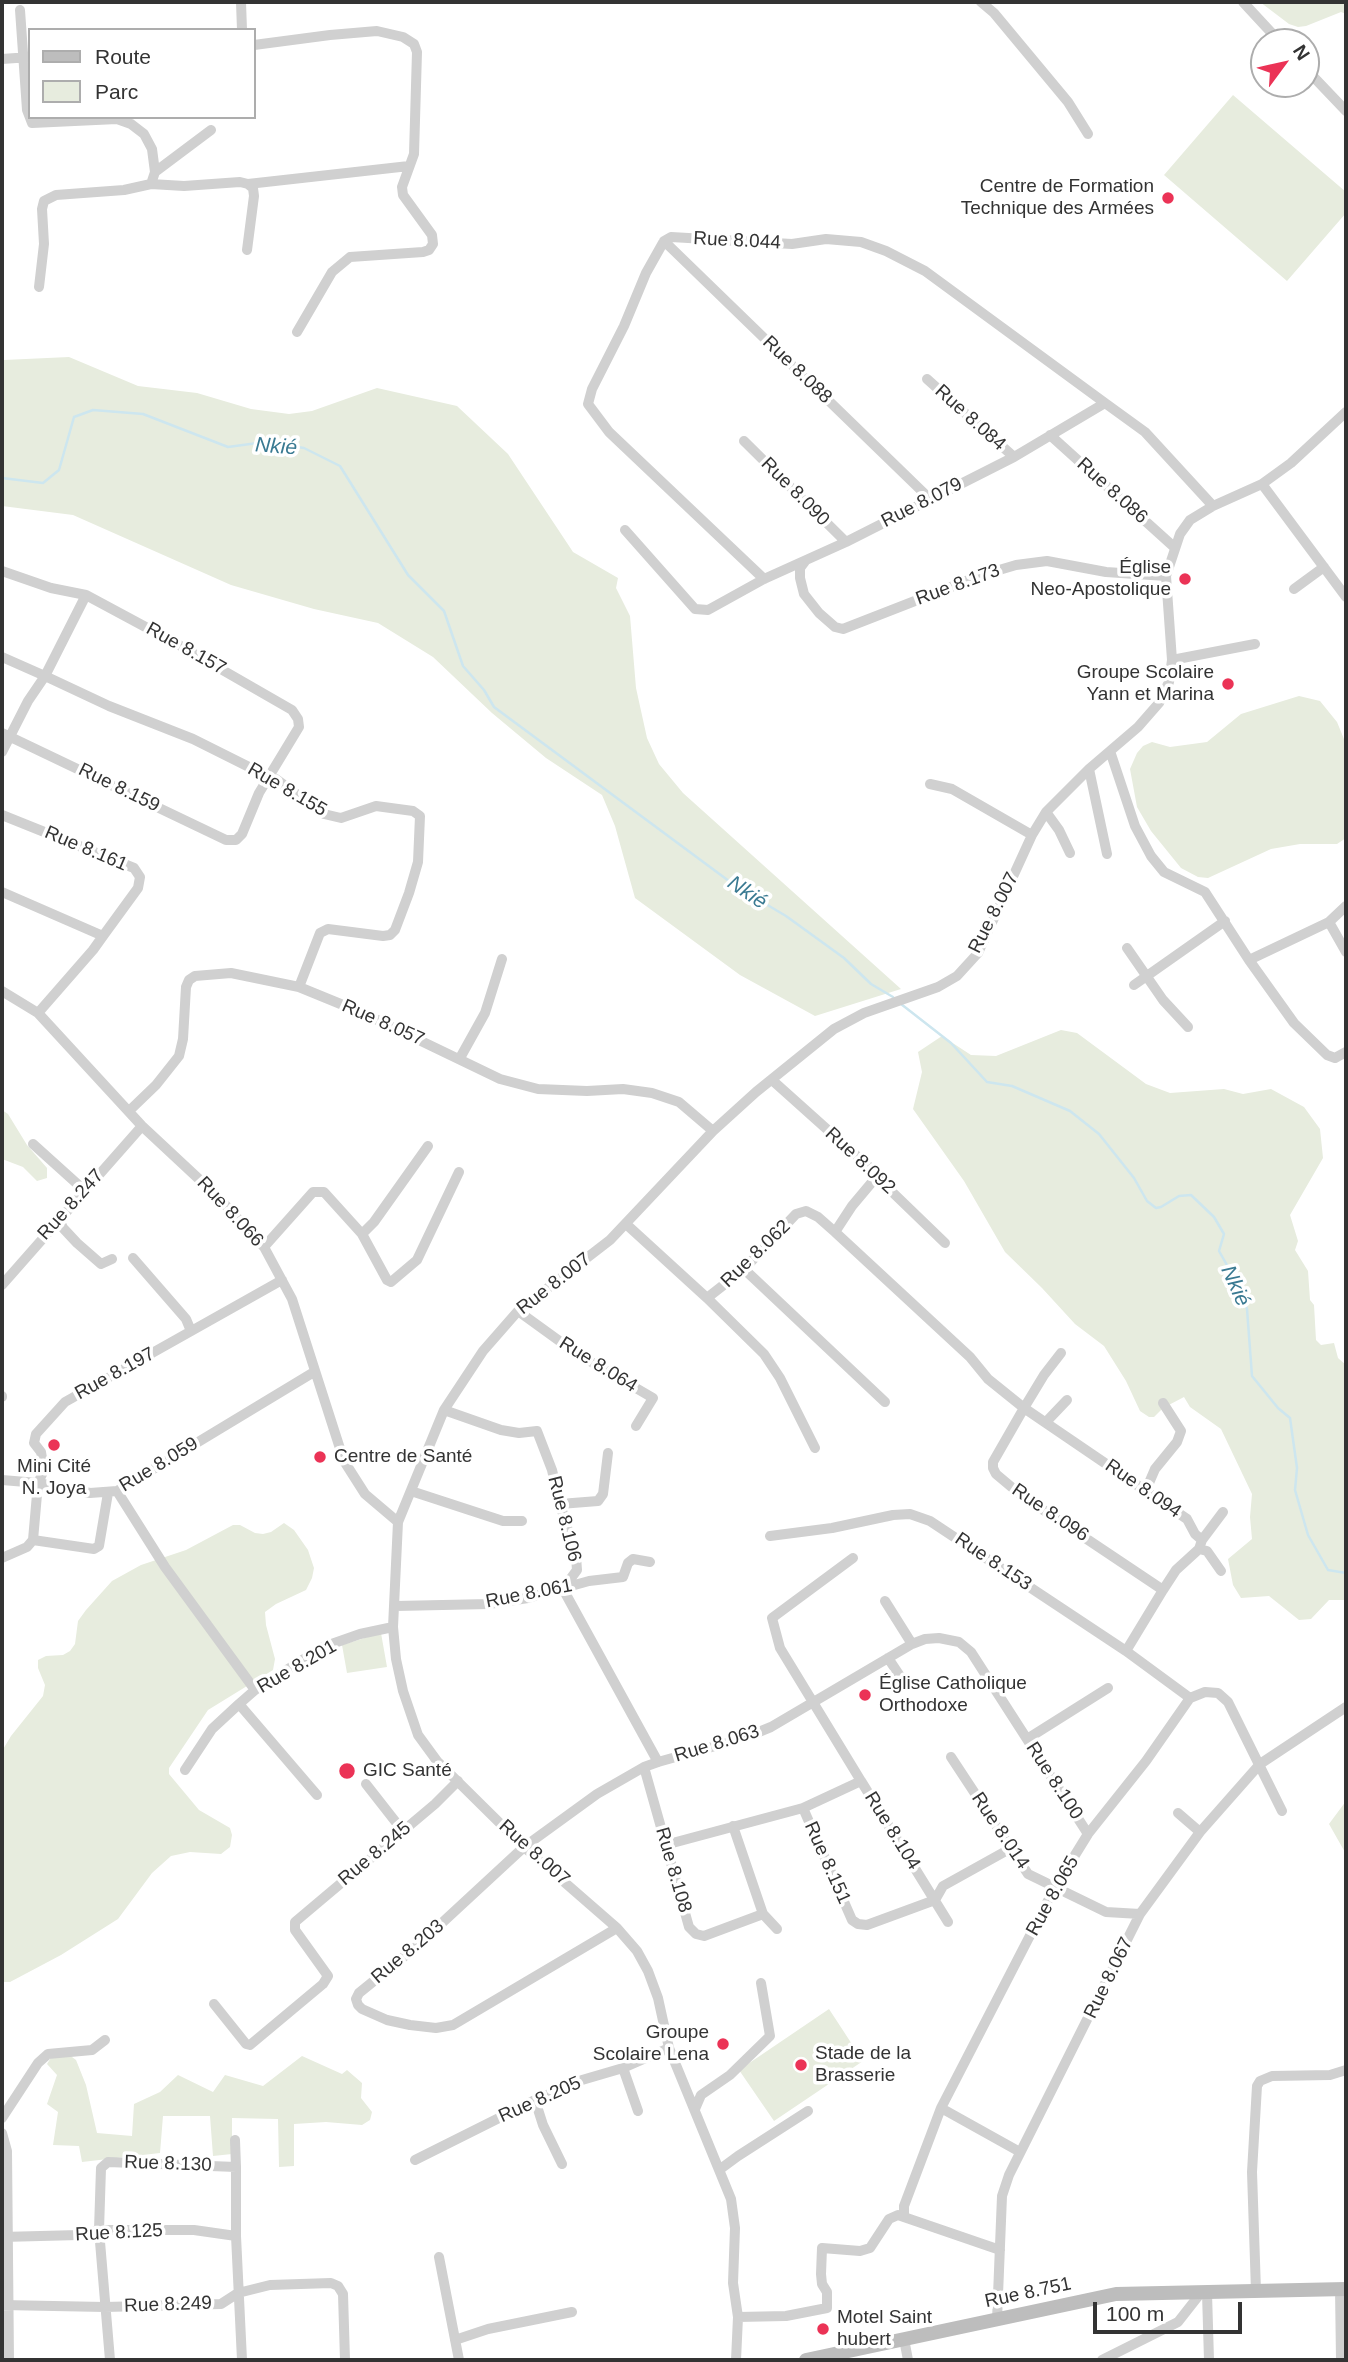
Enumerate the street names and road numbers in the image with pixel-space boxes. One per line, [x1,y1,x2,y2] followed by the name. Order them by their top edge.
[693,227,781,255] street label: Rue 8.044
[758,331,836,409] street label: Rue 8.088
[930,380,1010,456] street label: Rue 8.084
[756,453,834,531] street label: Rue 8.090
[1072,453,1152,529] street label: Rue 8.086
[878,473,966,533] street label: Rue 8.079
[913,559,1003,611] street label: Rue 8.173
[142,618,230,680] street label: Rue 8.157
[243,758,331,822] street label: Rue 8.155
[75,759,163,817] street label: Rue 8.159
[41,821,131,877] street label: Rue 8.161
[964,869,1024,957] street label: Rue 8.007
[338,995,428,1051] street label: Rue 8.057
[820,1123,900,1199] street label: Rue 8.092
[33,1165,109,1245] street label: Rue 8.247
[192,1172,268,1252] street label: Rue 8.066
[717,1215,795,1293] street label: Rue 8.062
[512,1248,596,1320] street label: Rue 8.007
[555,1332,641,1398] street label: Rue 8.064
[71,1343,159,1405] street label: Rue 8.197
[116,1433,202,1497] street label: Rue 8.059
[1101,1455,1185,1523] street label: Rue 8.094
[542,1474,586,1564] street label: Rue 8.106
[1007,1479,1093,1547] street label: Rue 8.096
[950,1528,1036,1596] street label: Rue 8.153
[484,1574,574,1614] street label: Rue 8.061
[253,1635,341,1699] street label: Rue 8.201
[672,1720,762,1768] street label: Rue 8.063
[1021,1738,1087,1824] street label: Rue 8.100
[859,1788,925,1874] street label: Rue 8.104
[966,1788,1034,1874] street label: Rue 8.014
[494,1815,574,1891] street label: Rue 8.007
[334,1817,416,1891] street label: Rue 8.245
[799,1818,855,1908] street label: Rue 8.151
[650,1825,696,1915] street label: Rue 8.108
[1022,1852,1084,1940] street label: Rue 8.065
[367,1915,449,1989] street label: Rue 8.203
[1080,1934,1138,2022] street label: Rue 8.067
[495,2072,585,2128] street label: Rue 8.205
[124,2151,212,2177] street label: Rue 8.130
[75,2219,163,2247] street label: Rue 8.125
[983,2273,1073,2313] street label: Rue 8.751
[124,2292,212,2318] street label: Rue 8.249

